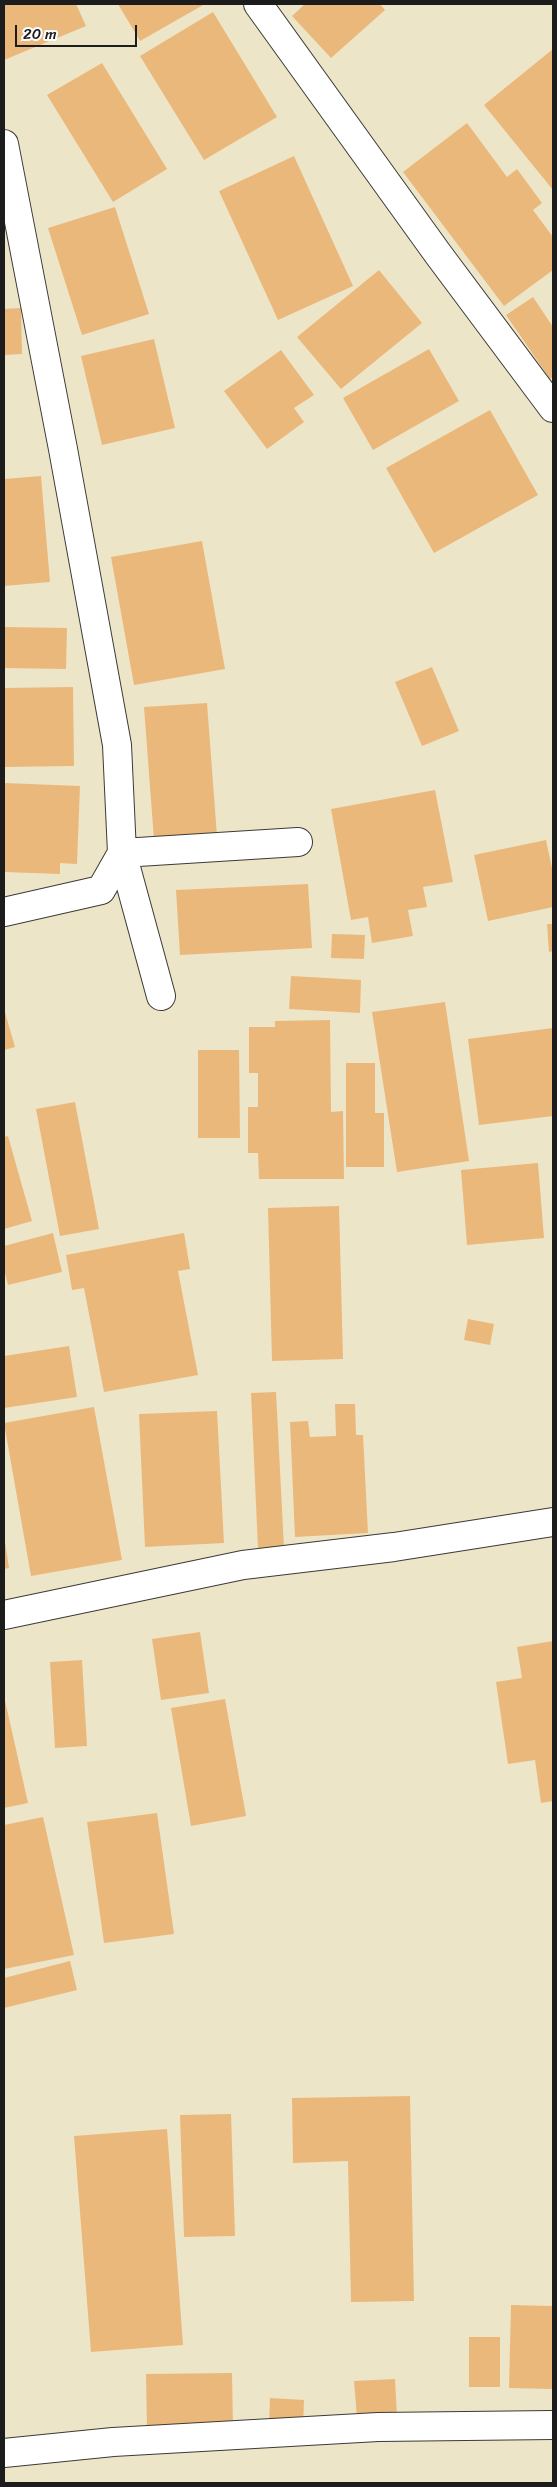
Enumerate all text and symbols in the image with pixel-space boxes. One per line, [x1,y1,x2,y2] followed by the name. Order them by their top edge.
[18,15,140,47] scale bar
[23,21,57,47] text: 20 m

